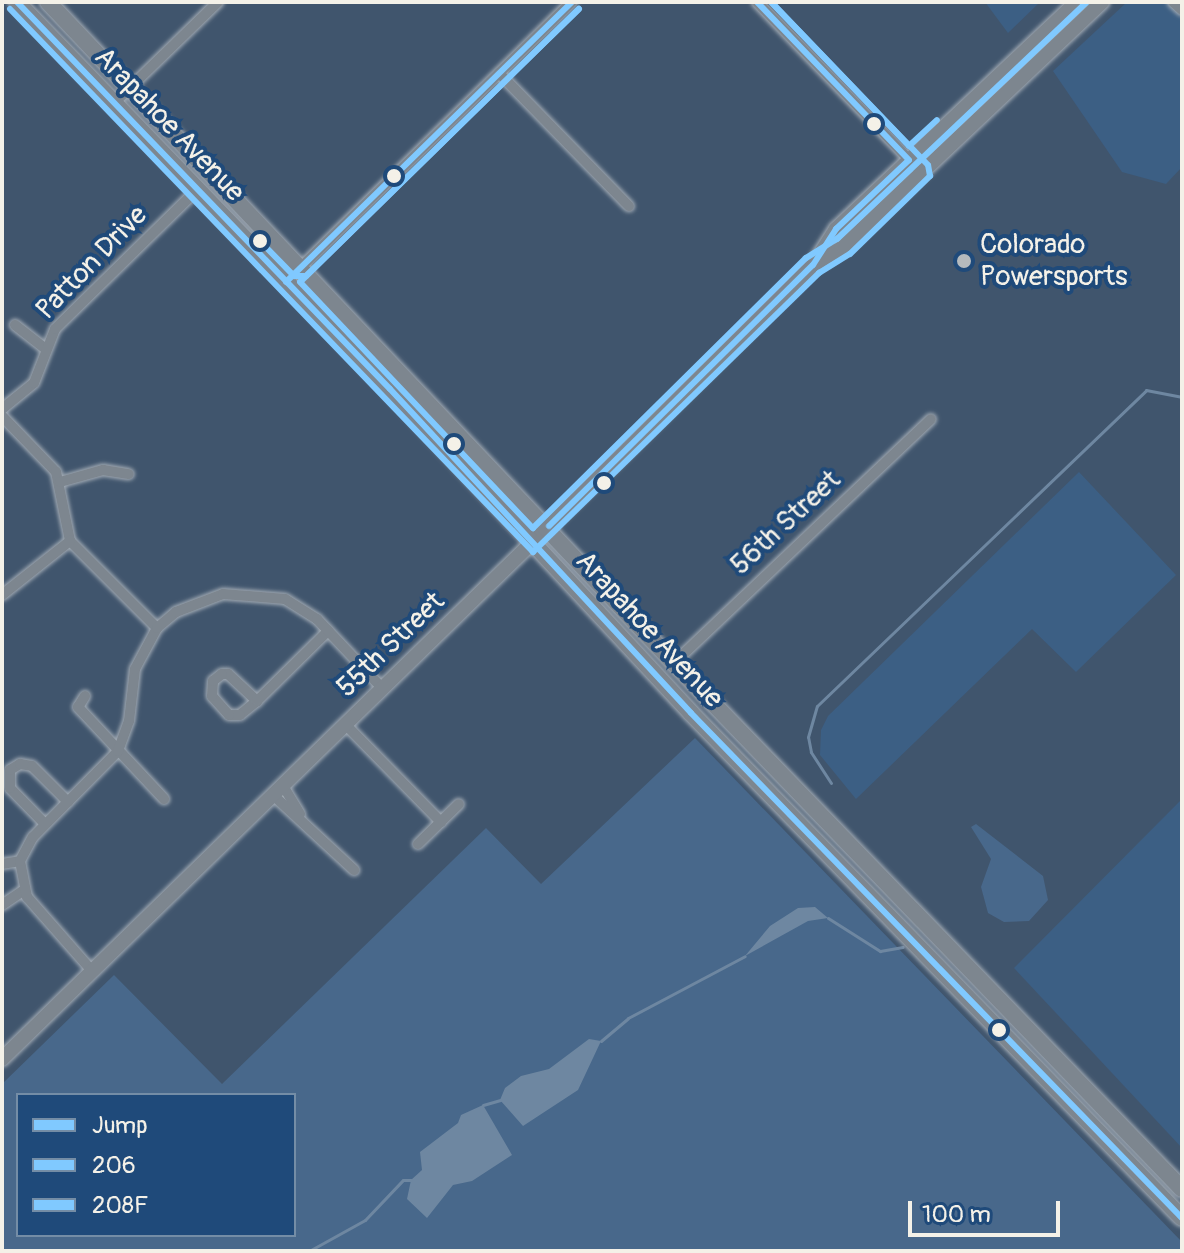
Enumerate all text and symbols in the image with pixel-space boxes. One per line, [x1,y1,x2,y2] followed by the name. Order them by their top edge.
[87,41,251,209] street label: Arapahoe Avenue
[866,116,882,132] unlabelled marker
[386,168,402,184] unlabelled marker
[29,199,155,327] street label: Patton Drive
[980,228,1127,294] place label: Colorado Powersports
[252,233,268,249] unlabelled marker
[955,252,973,270] marker: Colorado Powersports
[446,436,462,452] unlabelled marker
[724,464,848,582] street label: 56th Street
[596,475,612,491] unlabelled marker
[568,545,730,715] street label: Arapahoe Avenue
[330,585,452,705] street label: 55th Street
[991,1022,1007,1038] unlabelled marker
[16,1093,296,1237] legend
[92,1111,148,1140] text: Jump
[92,1151,136,1180] text: 206
[912,1185,1064,1235] scale bar
[92,1191,148,1220] text: 208F
[922,1200,991,1229] text: 100 m

